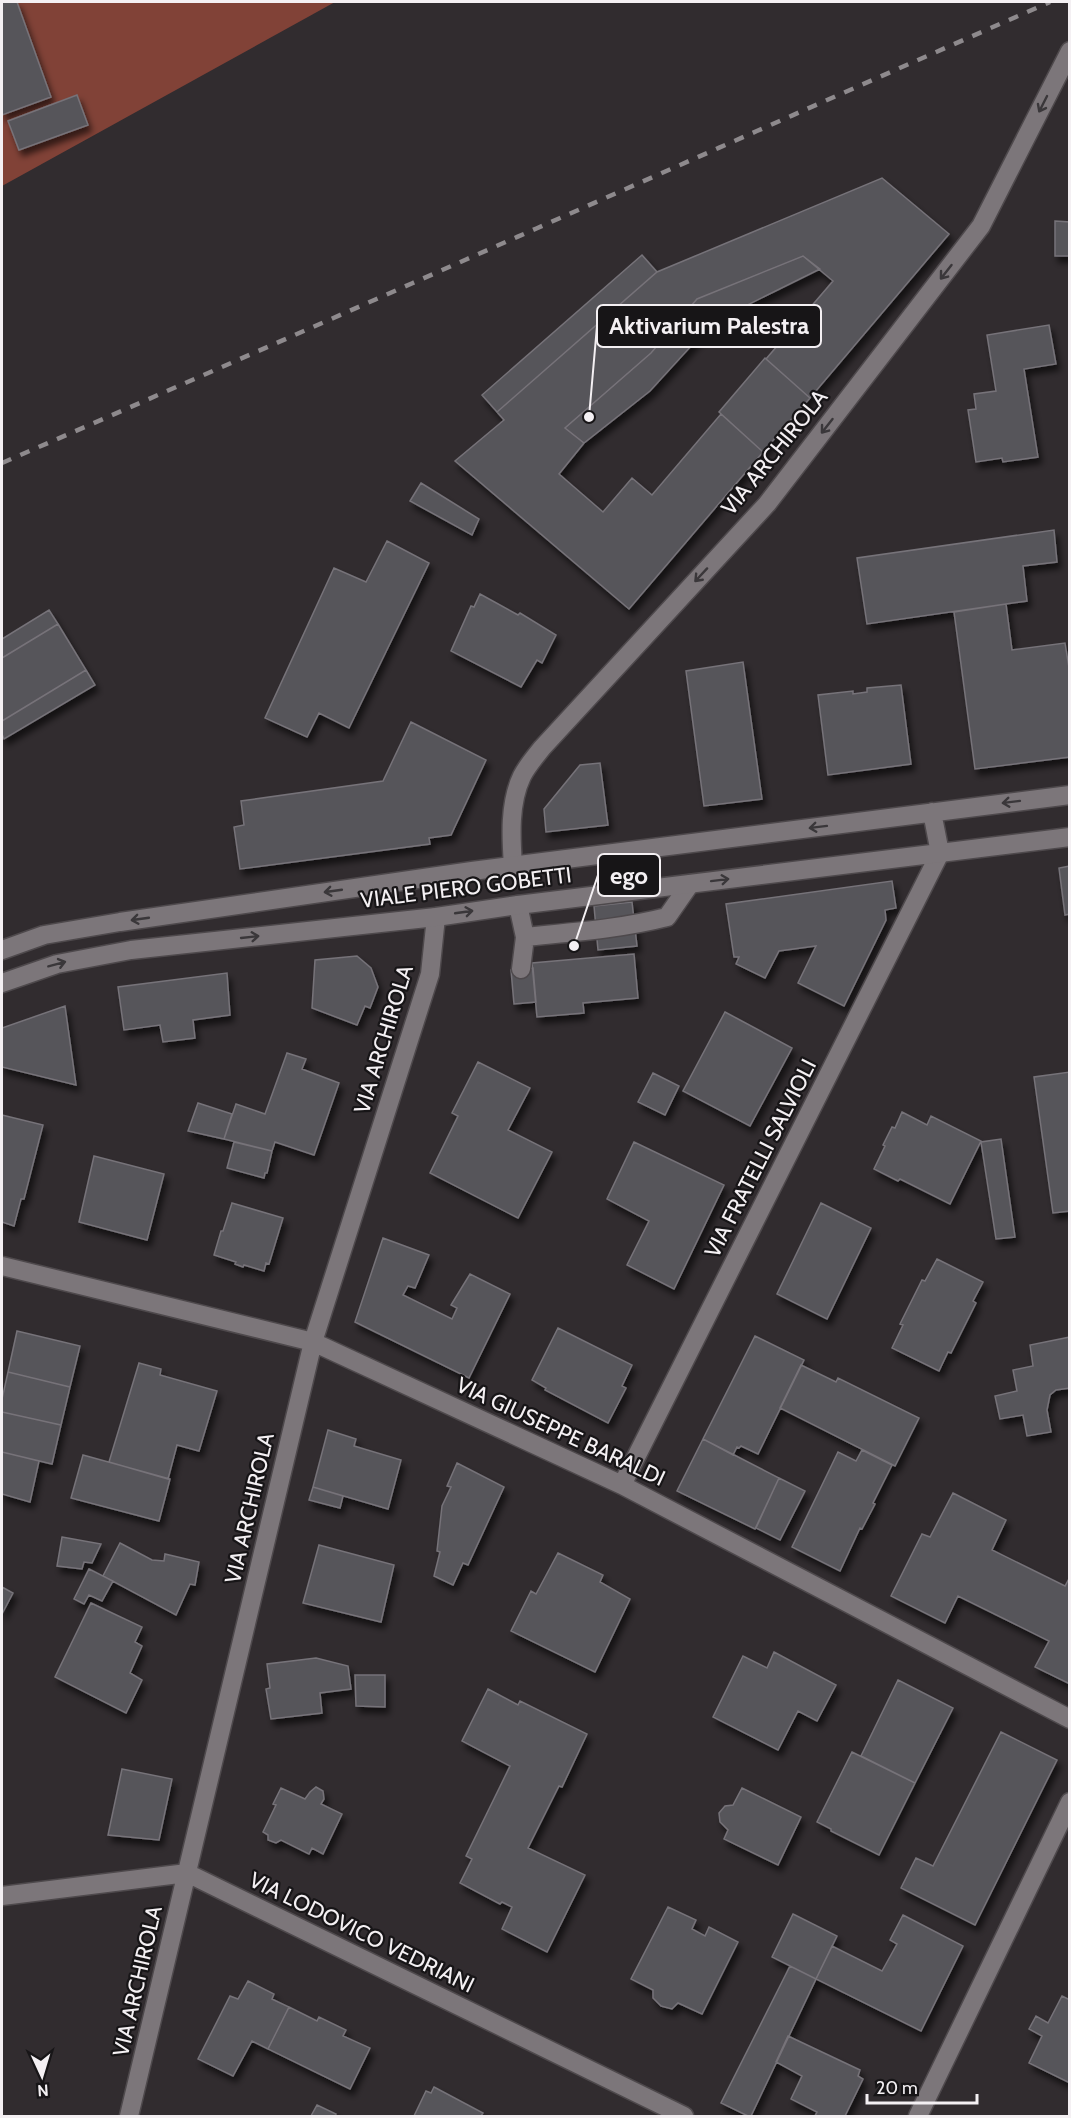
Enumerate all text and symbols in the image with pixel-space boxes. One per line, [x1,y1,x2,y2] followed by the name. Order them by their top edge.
[1037,94,1048,112] one-way arrow
[940,263,952,279] one-way arrow
[597,305,821,347] callout: Aktivarium Palestra
[609,311,809,340] text: Aktivarium Palestra
[715,384,834,521] street label: VIA ARCHIROLA
[820,418,833,434] one-way arrow
[694,567,708,582] one-way arrow
[1002,797,1022,808] one-way arrow
[809,822,828,833] one-way arrow
[598,854,660,896] callout: ego
[359,861,573,914] street label: VIALE PIERO GOBETTI
[610,861,648,890] text: ego
[710,875,730,886] one-way arrow
[324,886,344,897] one-way arrow
[454,907,474,918] one-way arrow
[131,913,151,924] one-way arrow
[239,931,259,942] one-way arrow
[47,958,66,970] one-way arrow
[348,961,419,1117] street label: VIA ARCHIROLA
[699,1055,822,1262] street label: VIA FRATELLI SALVIOLI
[452,1371,670,1492] street label: VIA GIUSEPPE BARALDI
[219,1430,280,1586] street label: VIA ARCHIROLA
[245,1866,479,1999] street label: VIA LODOVICO VEDRIANI
[107,1903,168,2059] street label: VIA ARCHIROLA
[12,2046,72,2106] north arrow
[867,2067,976,2105] scale bar
[876,2077,918,2099] text: 20 m
[37,2081,49,2100] text: N

